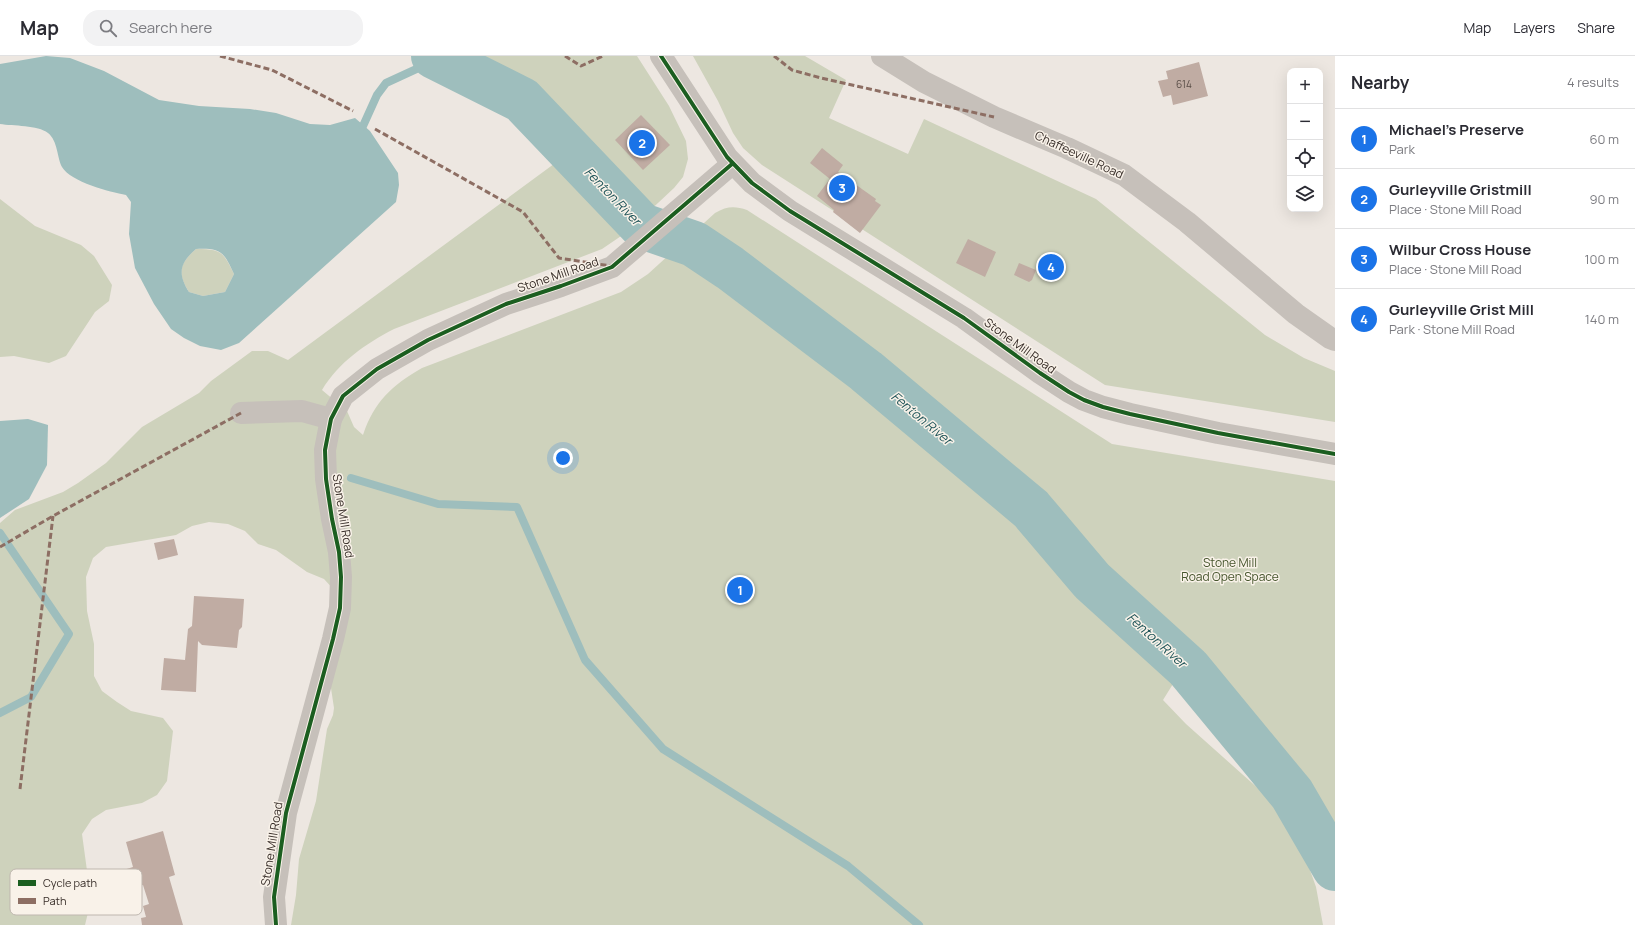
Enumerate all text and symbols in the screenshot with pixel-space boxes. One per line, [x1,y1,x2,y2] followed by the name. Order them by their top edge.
[83,10,363,46] search box
[20,15,59,41] text: Map
[97,17,119,39] icon: search
[129,17,212,38] text: Search here
[1463,18,1491,37] text: Map
[1513,18,1555,37] text: Layers
[1577,18,1615,37] text: Share
[1287,68,1323,212] map controls
[1287,68,1323,104] button: +
[1351,71,1409,94] text: Nearby
[1567,73,1619,91] text: 4 results
[1176,77,1192,91] house number: 614
[1287,104,1323,140] button: −
[1389,119,1524,140] text: Michael's Preserve
[1032,127,1126,183] street label: Chaffeeville Road
[629,128,655,158] pin: 2
[1361,130,1367,148] text: 1
[1589,130,1619,148] text: 60 m
[1287,140,1323,176] button: locate
[1389,140,1415,158] text: Park
[581,163,647,231] water label: Fenton River
[829,173,855,203] pin: 3
[1287,176,1323,212] button: layers
[1389,179,1532,200] text: Gurleyville Gristmill
[1360,190,1368,208] text: 2
[1589,190,1619,208] text: 90 m
[1389,200,1522,218] text: Place · Stone Mill Road
[1389,239,1531,260] text: Wilbur Cross House
[1360,250,1368,268] text: 3
[1584,250,1619,268] text: 100 m
[1038,252,1064,282] pin: 4
[515,253,601,296] street label: Stone Mill Road
[1389,260,1522,278] text: Place · Stone Mill Road
[1389,299,1534,320] text: Gurleyville Grist Mill
[1360,310,1368,328] text: 4
[1585,310,1619,328] text: 140 m
[981,314,1060,377] street label: Stone Mill Road
[1389,320,1515,338] text: Park · Stone Mill Road
[888,387,958,450] water label: Fenton River
[553,448,573,468] your location
[328,473,359,559] street label: Stone Mill Road
[1181,554,1279,585] park label: Stone Mill Road Open Space
[727,575,753,605] pin: 1
[1123,608,1192,673] water label: Fenton River
[256,801,287,887] street label: Stone Mill Road
[10,869,142,915] legend
[43,875,97,890] text: Cycle path
[43,893,66,908] text: Path

